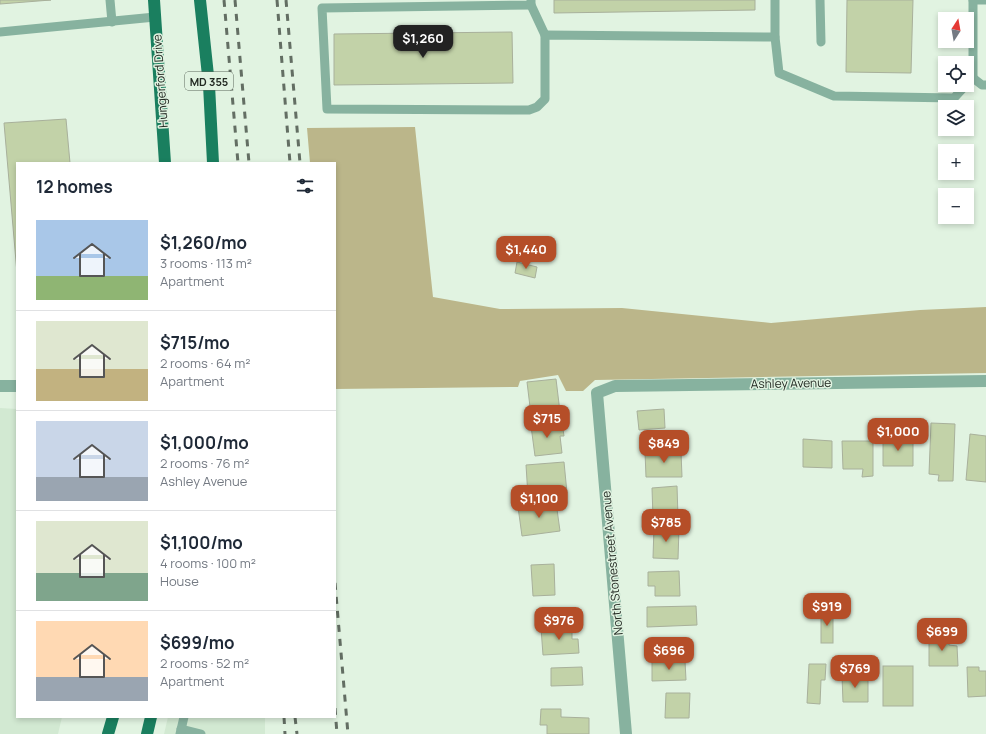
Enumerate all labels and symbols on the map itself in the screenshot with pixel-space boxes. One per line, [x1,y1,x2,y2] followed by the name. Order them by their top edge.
[938,12,974,48] north arrow
[390,25,456,59] pin: $1,260
[148,34,172,128] street label: Hungerford Drive
[185,72,233,90] road number: MD 355
[493,236,559,270] pin: $1,440
[751,374,831,392] street label: Ashley Avenue
[523,405,571,439] pin: $715
[865,418,931,452] pin: $1,000
[640,430,688,464] pin: $849
[506,485,572,519] pin: $1,100
[597,490,627,636] street label: North Stonestreet Avenue
[642,509,690,543] pin: $785
[803,593,851,627] pin: $919
[535,607,583,641] pin: $976
[918,618,966,652] pin: $699
[645,637,693,671] pin: $696
[831,655,879,689] pin: $769

